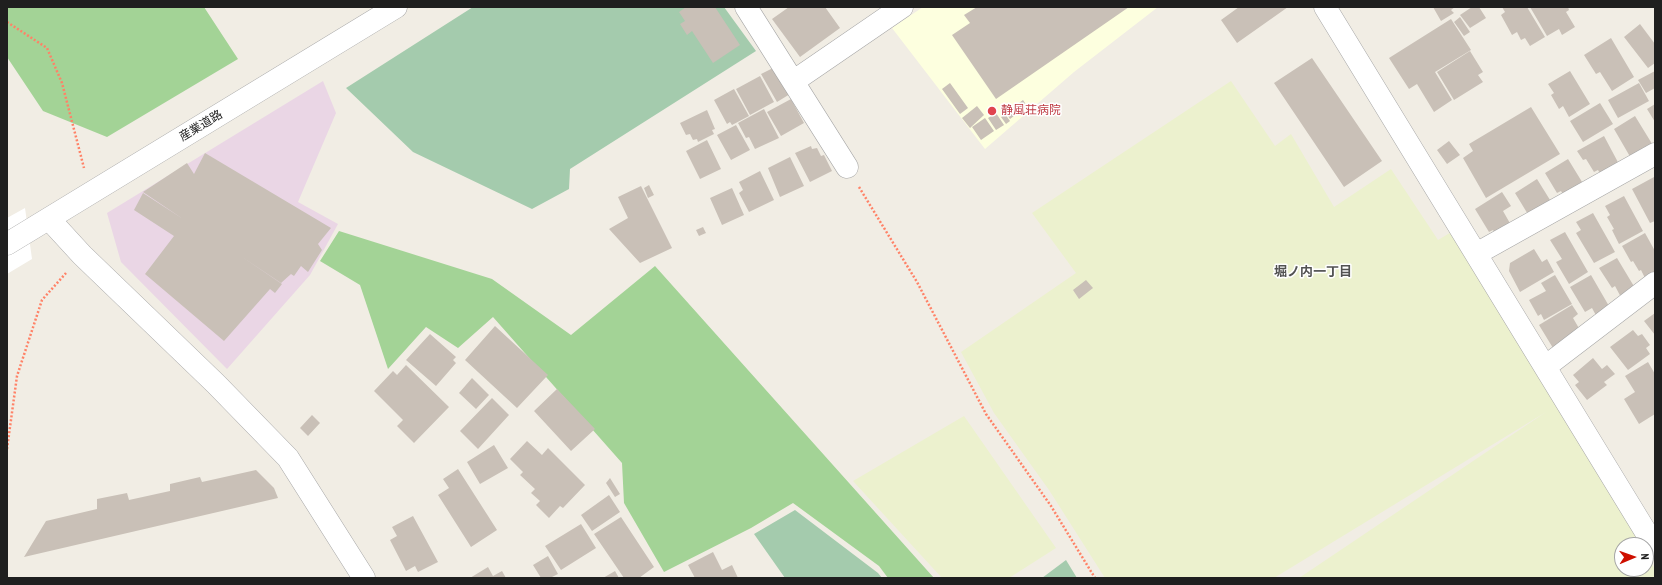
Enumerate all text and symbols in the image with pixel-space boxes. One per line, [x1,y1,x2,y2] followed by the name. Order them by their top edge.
[1001,104,1061,118] place label: 静風荘病院
[986,105,998,117] marker: 静風荘病院
[177,107,225,145] street label: 産業道路
[1274,264,1352,280] district label: 堀ノ内一丁目
[1614,537,1654,577] north arrow
[1638,553,1652,560] text: N

